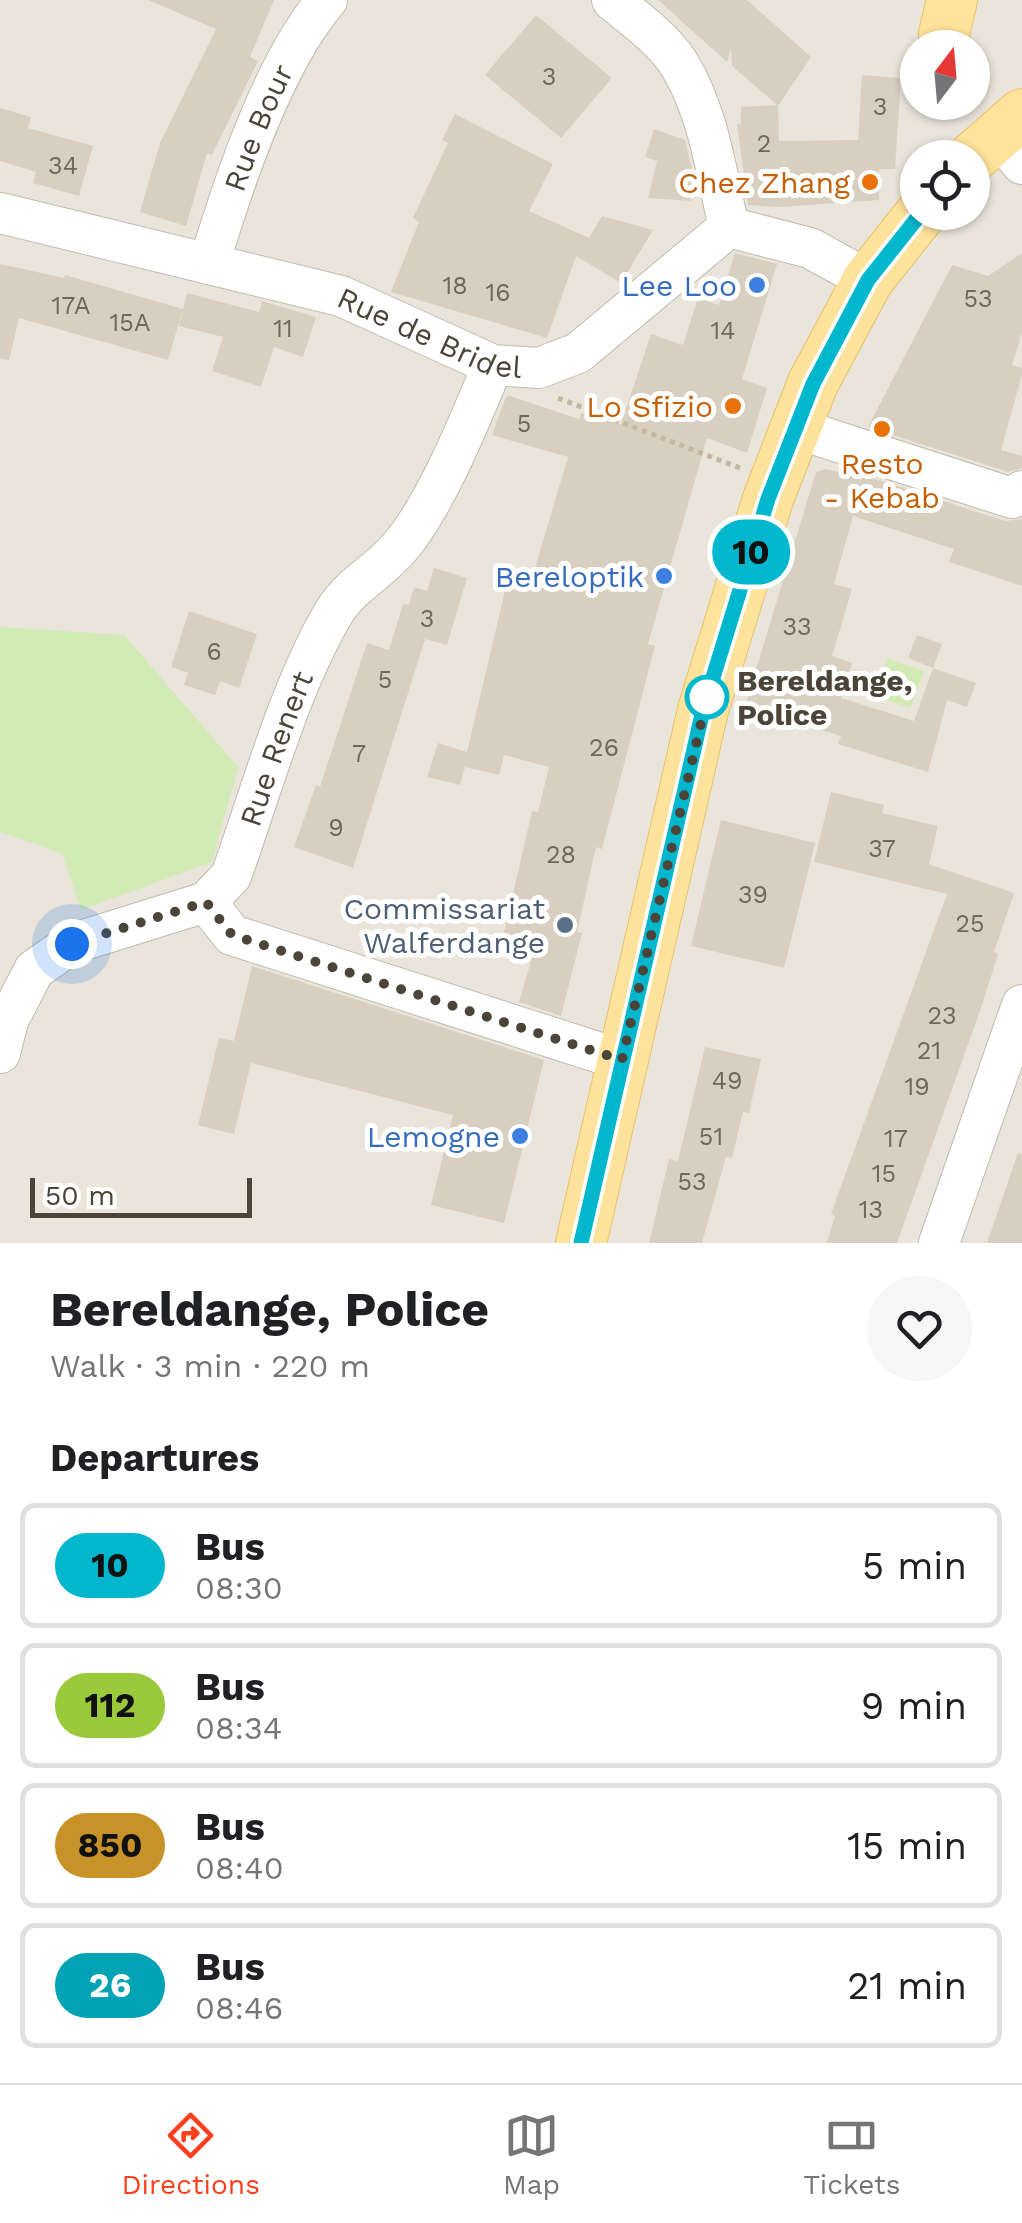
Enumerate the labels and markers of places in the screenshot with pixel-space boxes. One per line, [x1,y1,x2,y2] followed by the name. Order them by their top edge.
[678,165,850,200] place label: Chez Zhang
[859,171,881,193] marker: Chez Zhang
[621,268,737,303] place label: Lee Loo
[746,274,768,296] marker: Lee Loo
[586,389,713,424] place label: Lo Sfizio
[722,395,744,417] marker: Lo Sfizio
[871,418,893,440] marker: Resto - Kebab
[824,446,940,515] place label: Resto - Kebab
[495,559,644,594] place label: Bereloptik
[653,565,675,587] marker: Bereloptik
[737,663,912,732] place label: Bereldange, Police
[686,676,728,718] marker: Bereldange, Police
[343,891,545,960] place label: Commissariat Walferdange
[554,914,576,936] marker: Commissariat Walferdange
[367,1119,500,1154] place label: Lemogne
[509,1125,531,1147] marker: Lemogne

